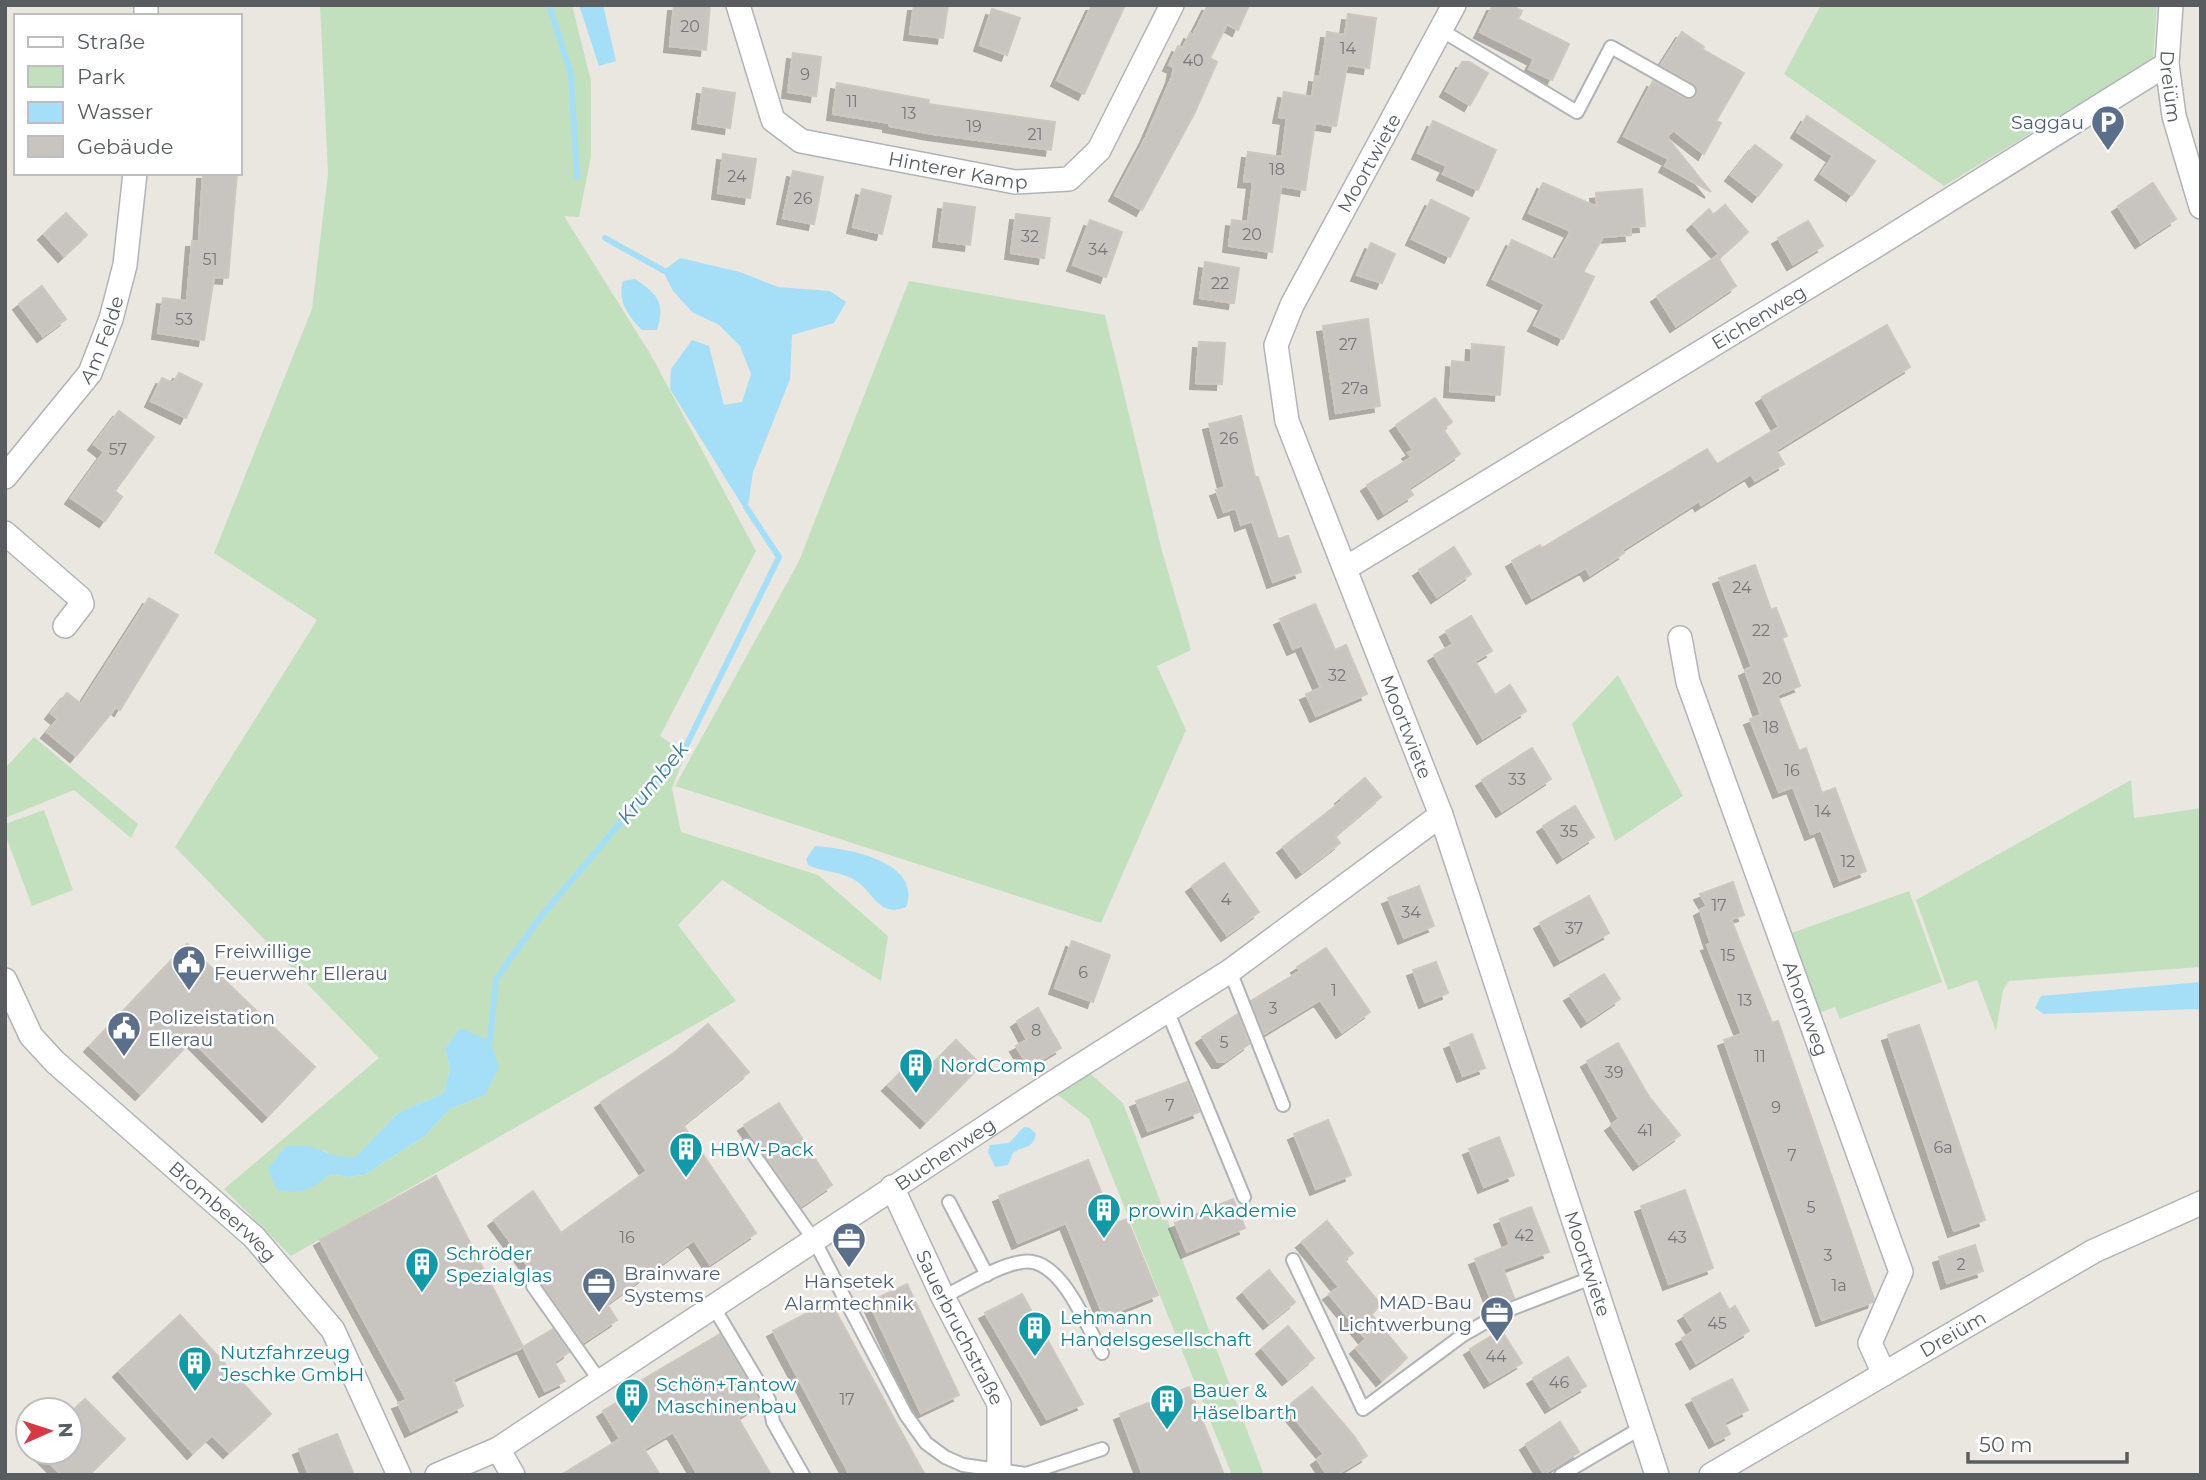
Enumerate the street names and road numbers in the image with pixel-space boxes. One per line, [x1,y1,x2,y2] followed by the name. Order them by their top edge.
[2155,50,2186,124] street label: Dreiüm
[1333,110,1406,217] street label: Moortwiete
[886,147,1028,194] street label: Hinterer Kamp
[1708,280,1810,355] street label: Eichenweg
[75,294,129,388] street label: Am Felde
[1375,672,1437,782] street label: Moortwiete
[1778,958,1833,1059] street label: Ahornweg
[891,1113,1000,1196] street label: Buchenweg
[164,1157,281,1267] street label: Brombeerweg
[1559,1208,1615,1320] street label: Moortwiete
[911,1246,1008,1409] street label: Sauerbruchstraße
[1916,1306,1990,1362] street label: Dreiüm

